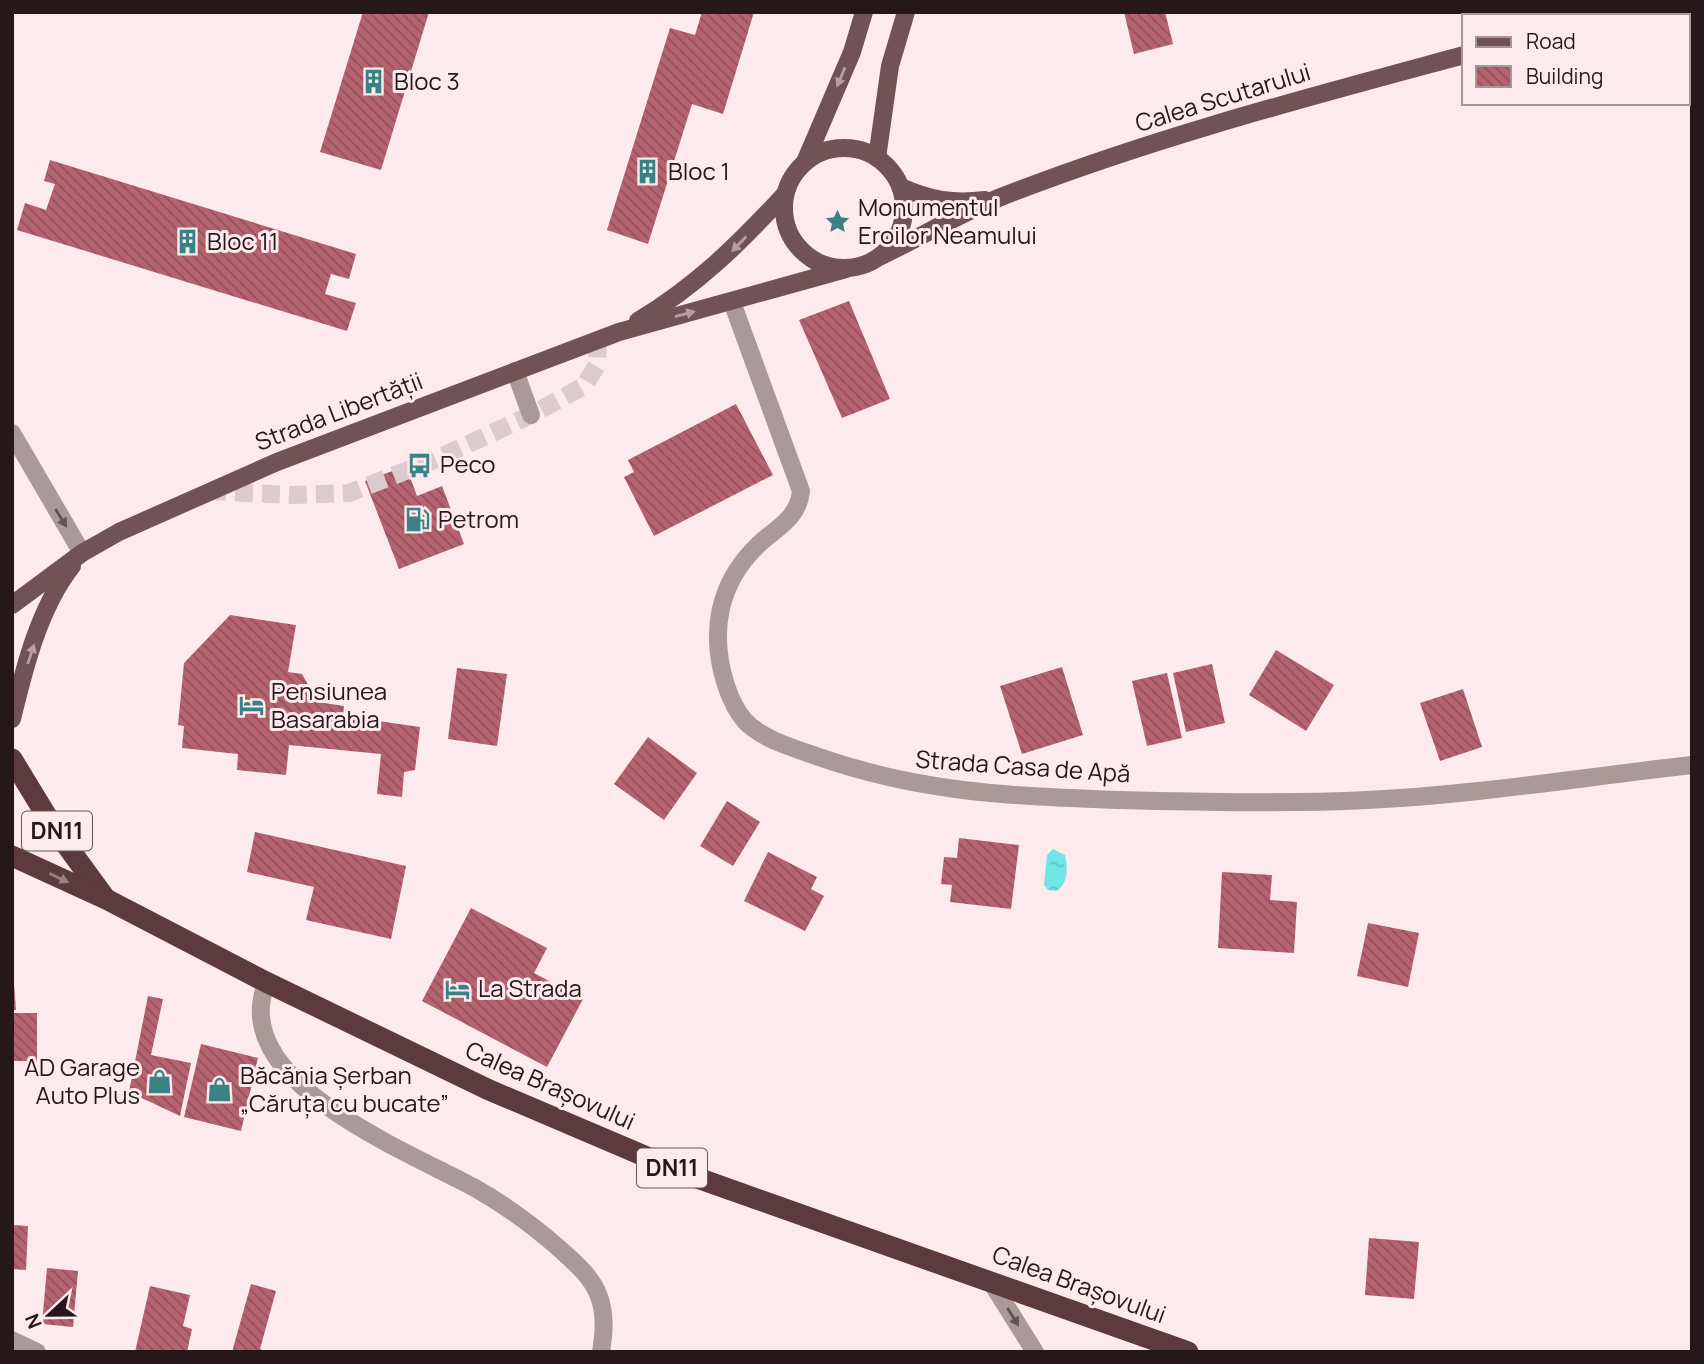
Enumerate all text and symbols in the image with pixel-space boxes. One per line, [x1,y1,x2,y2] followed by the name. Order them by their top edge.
[1462,14,1690,105] legend
[1526,27,1576,55] text: Road
[1131,54,1314,139] street label: Calea Scutarului
[1526,62,1603,90] text: Building
[394,64,460,97] place label: Bloc 3
[835,66,846,87] one-way arrow
[360,68,388,96] building icon: Bloc 3
[668,154,730,187] place label: Bloc 1
[634,158,662,186] building icon: Bloc 1
[858,190,1037,251] place label: Monumentul Eroilor Neamului
[824,208,852,236] place icon: Monumentul Eroilor Neamului
[207,224,278,257] place label: Bloc 11
[173,228,201,256] building icon: Bloc 11
[731,235,747,252] one-way arrow
[675,308,697,319] one-way arrow
[250,364,427,458] street label: Strada Libertății
[440,447,496,480] place label: Peco
[406,451,434,479] bus stop icon: Peco
[438,502,519,535] place label: Petrom
[404,506,432,534] fuel station icon: Petrom
[54,508,67,528] one-way arrow
[26,643,37,664] one-way arrow
[271,674,387,735] place label: Pensiunea Basarabia
[237,692,265,720] hotel icon: Pensiunea Basarabia
[915,742,1132,789] street label: Strada Casa de Apă
[22,811,92,850] road number: DN11
[49,872,69,884] one-way arrow
[478,971,582,1004] place label: La Strada
[444,975,472,1003] hotel icon: La Strada
[461,1032,641,1137] street label: Calea Brașovului
[24,1050,140,1111] place label: AD Garage Auto Plus
[240,1058,449,1119] place label: Băcănia Șerban „Căruța cu bucate”
[146,1068,174,1096] shop icon: AD Garage Auto Plus
[206,1076,234,1104] shop icon: Băcănia Șerban „Căruța cu bucate”
[637,1148,707,1188] road number: DN11
[988,1237,1171,1330] street label: Calea Brașovului
[14,1280,84,1350] north arrow
[1007,1307,1020,1326] one-way arrow
[19,1310,48,1333] text: N

